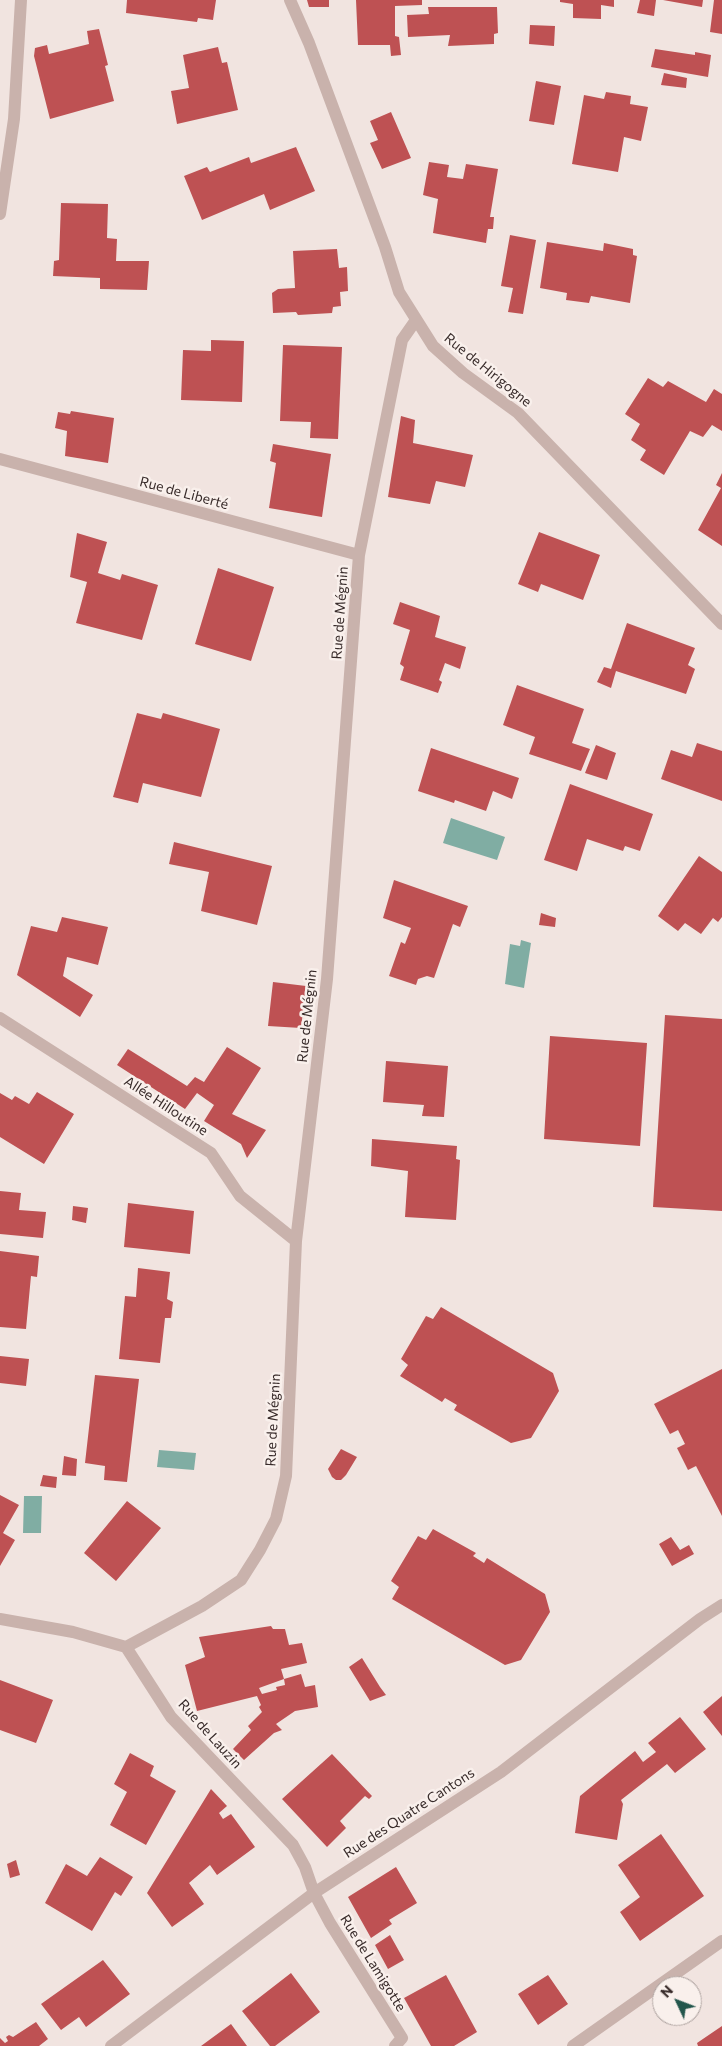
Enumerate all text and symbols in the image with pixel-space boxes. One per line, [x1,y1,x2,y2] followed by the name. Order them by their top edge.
[441,330,535,410] street label: Rue de Hirigogne
[138,473,230,513] street label: Rue de Liberté
[328,566,352,660] street label: Rue de Mégnin
[294,969,320,1063] street label: Rue de Mégnin
[121,1073,211,1139] street label: Allée Hilloutine
[262,1373,284,1467] street label: Rue de Mégnin
[175,1696,245,1772] street label: Rue de Lauzin
[340,1764,478,1862] street label: Rue des Quatre Cantons
[336,1911,410,2015] street label: Rue de Lamigotte
[652,1976,702,2026] north arrow
[657,1981,676,2001] text: N

